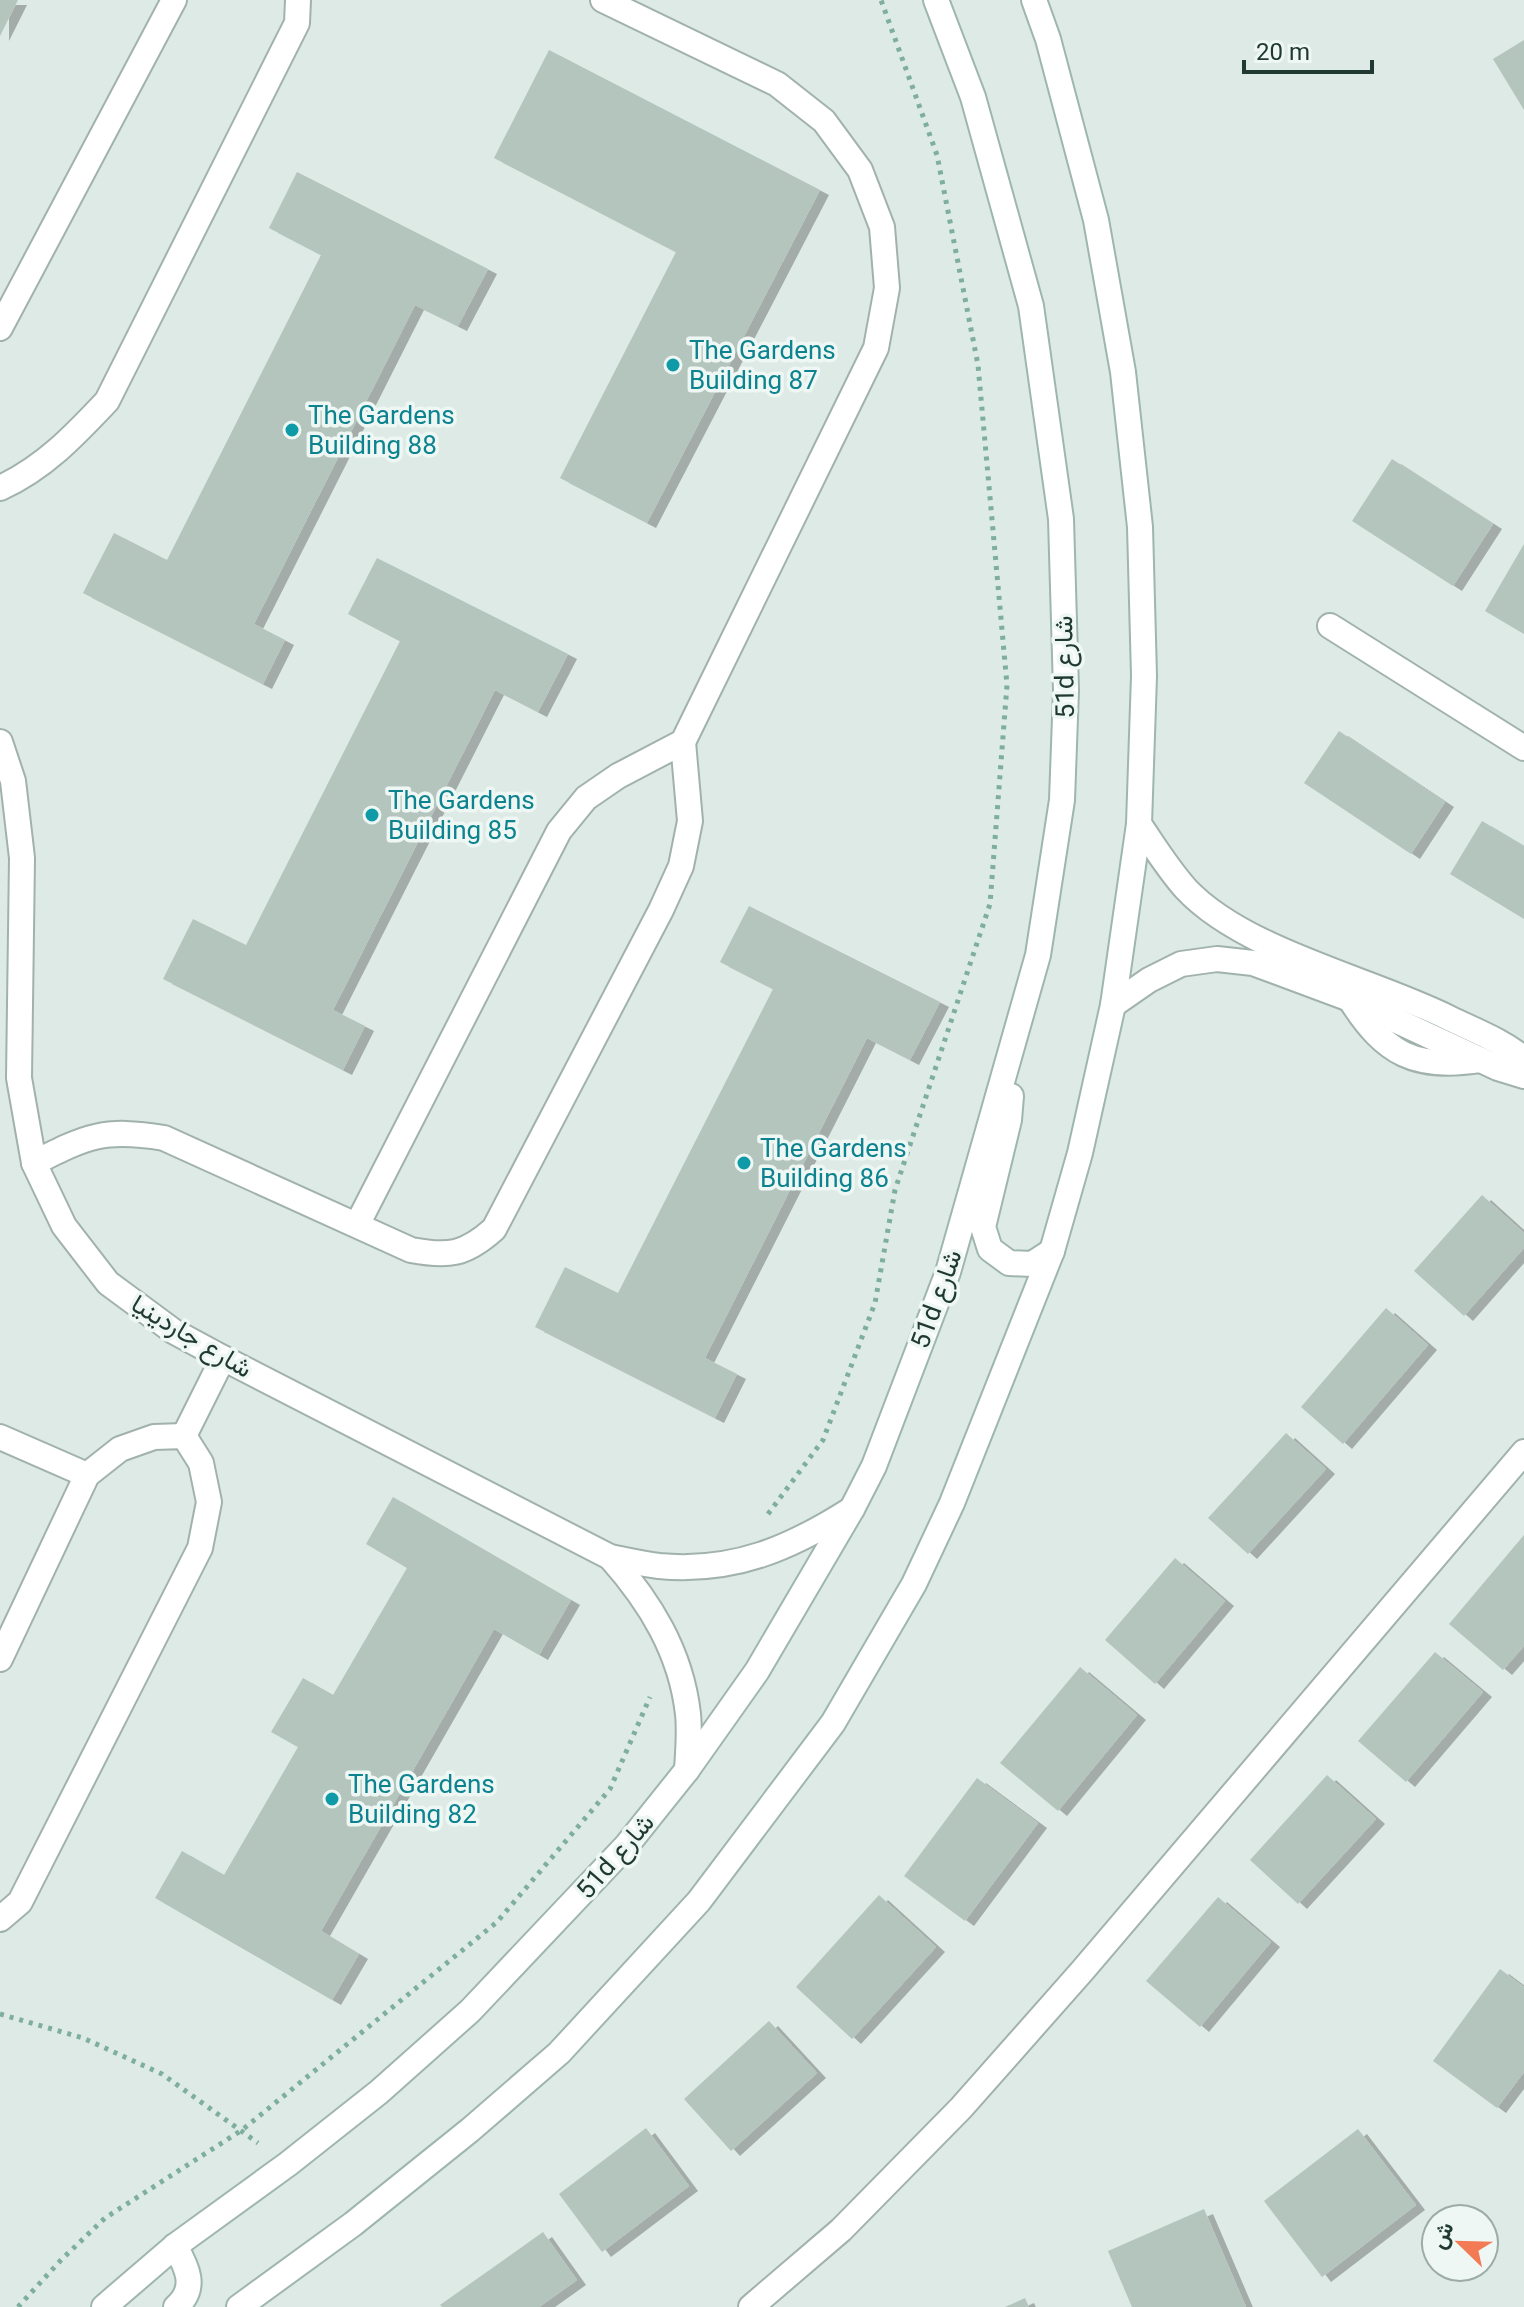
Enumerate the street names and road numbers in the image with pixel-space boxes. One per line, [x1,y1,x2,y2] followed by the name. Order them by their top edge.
[1048,615,1083,719] street label: 51d شارع
[904,1246,970,1353] street label: 51d شارع
[125,1288,258,1386] street label: شارع جاردينيا
[570,1807,662,1907] street label: 51d شارع

